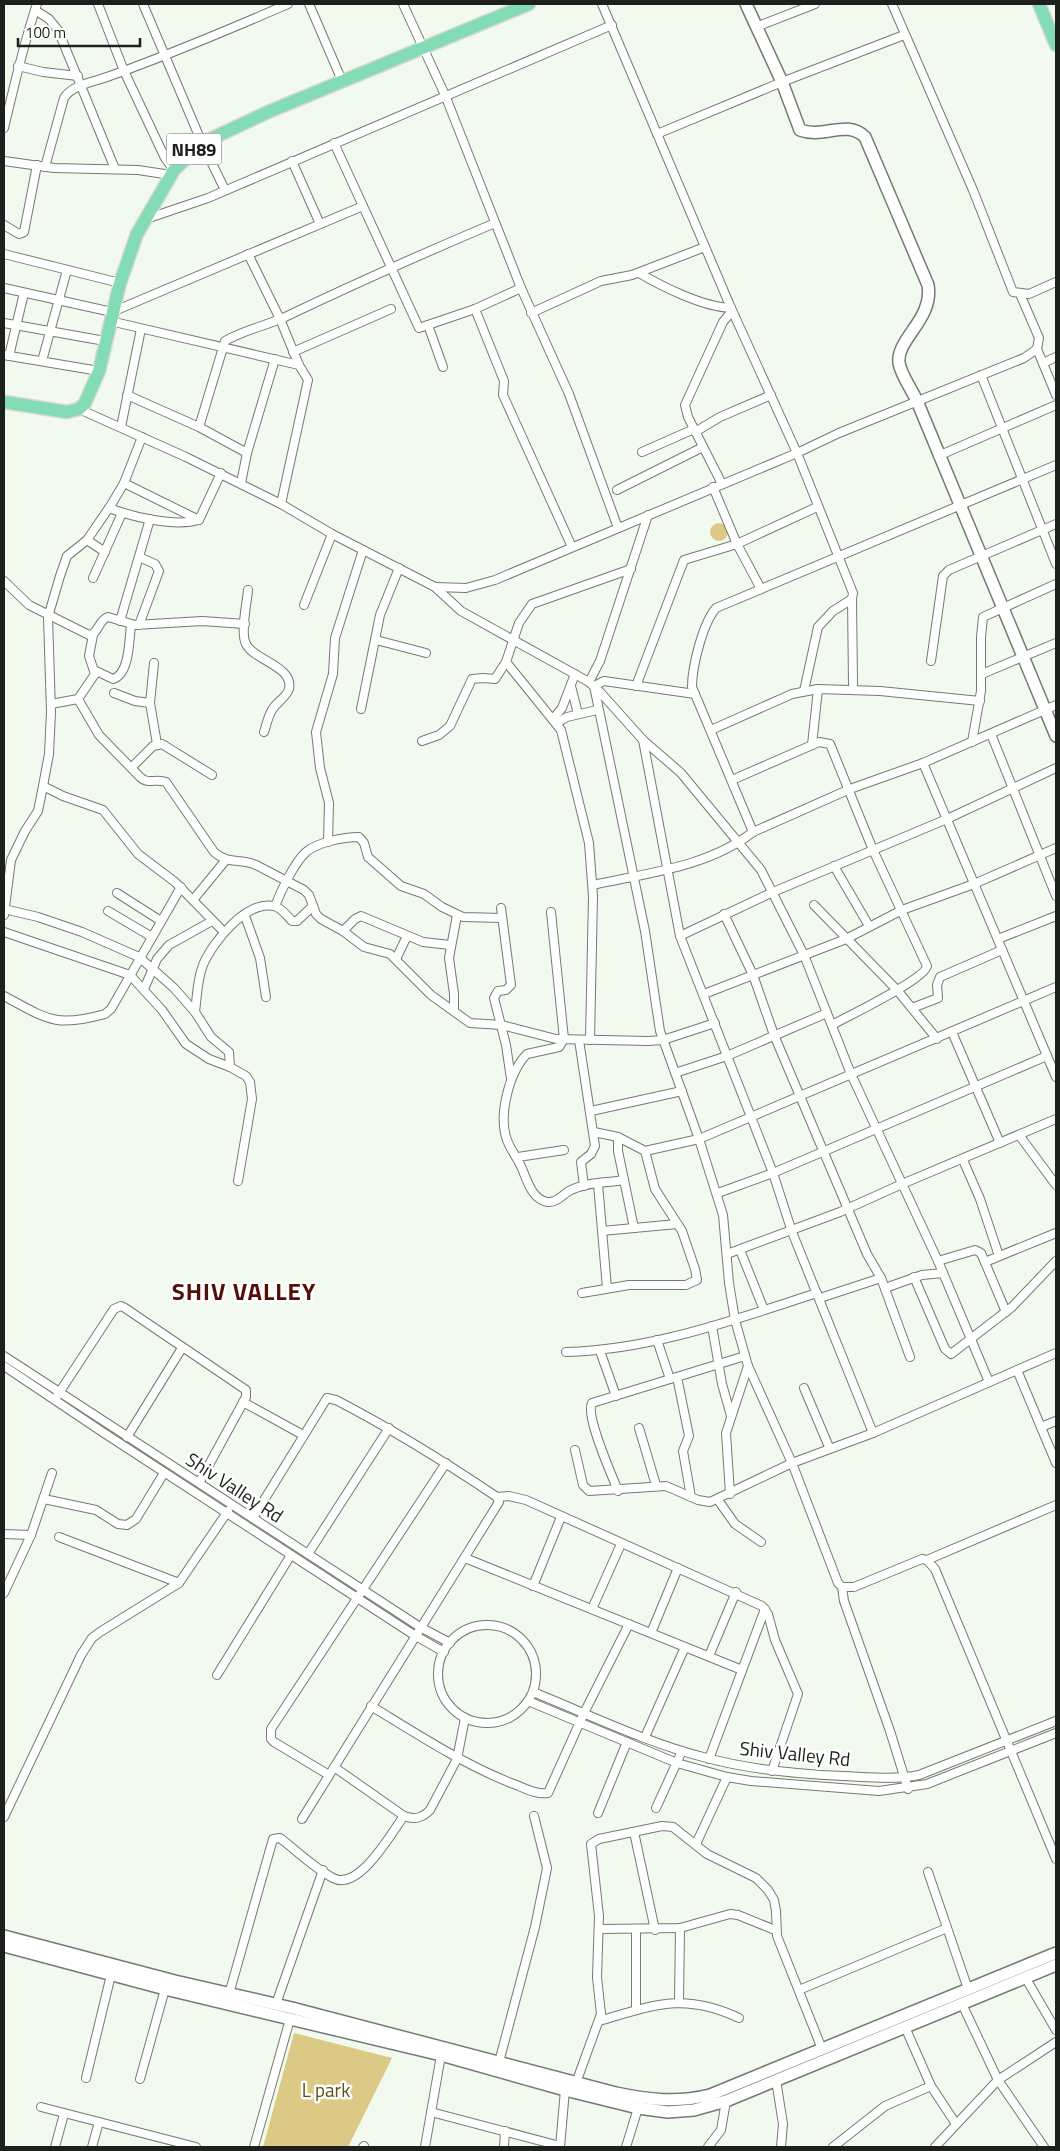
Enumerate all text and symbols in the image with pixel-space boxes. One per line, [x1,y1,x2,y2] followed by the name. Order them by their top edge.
[18,15,140,47] scale bar
[25,21,66,44] text: 100 m
[166,134,222,164] road number: NH89
[172,1273,316,1309] district label: SHIV VALLEY
[180,1445,290,1529] street label: Shiv Valley Rd
[738,1733,852,1773] street label: Shiv Valley Rd
[302,2075,350,2104] park label: L park

